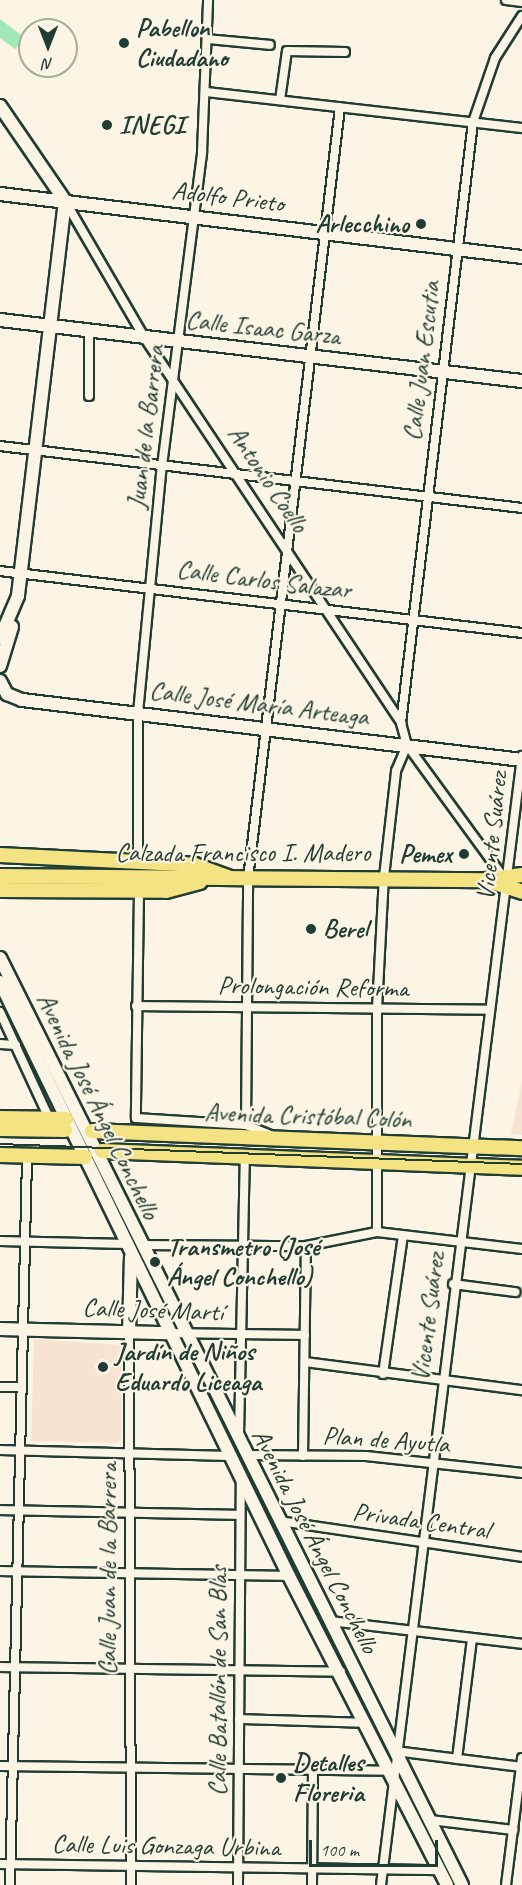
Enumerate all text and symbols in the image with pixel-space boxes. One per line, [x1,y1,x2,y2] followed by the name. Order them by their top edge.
[136,12,228,74] place label: Pabellon Ciudadano
[18,18,78,78] north arrow
[117,36,131,50] marker: Pabellon Ciudadano
[43,54,53,74] text: N
[119,109,185,141] place label: INEGI
[100,118,114,132] marker: INEGI
[170,175,286,219] street label: Adolfo Prieto
[315,208,409,240] place label: Arlecchino
[414,217,428,231] marker: Arlecchino
[397,281,447,441] street label: Calle Juan Escutia
[184,304,342,352] street label: Calle Isaac Garza
[120,343,172,511] street label: Juan de la Barrera
[221,420,315,538] street label: Antonio Coello
[175,554,353,606] street label: Calle Carlos Salazar
[148,675,370,733] street label: Calle José María Arteaga
[470,770,514,902] street label: Vicente Suárez
[116,837,370,869] street label: Calzada Francisco I. Madero
[399,838,452,870] place label: Pemex
[457,847,471,861] marker: Pemex
[323,913,368,945] place label: Berel
[304,922,318,936] marker: Berel
[218,970,408,1004] street label: Prolongación Reforma
[30,988,166,1224] street label: Avenida José Ángel Conchello
[204,1097,412,1135] street label: Avenida Cristóbal Colón
[167,1231,319,1292] place label: Transmetro (José Ángel Conchello)
[405,1251,451,1383] street label: Vicente Suárez
[148,1255,162,1269] marker: Transmetro (José Ángel Conchello)
[82,1292,224,1328] street label: Calle José Martí
[115,1336,261,1398] place label: Jardín de Niños Eduardo Liceaga
[96,1360,110,1374] marker: Jardín de Niños Eduardo Liceaga
[322,1420,450,1460] street label: Plan de Ayutla
[245,1424,385,1658] street label: Avenida José Ángel Conchello
[92,1463,124,1675] street label: Calle Juan de la Barrera
[351,1496,491,1546] street label: Privada Central
[202,1565,234,1797] street label: Calle Batallón de San Blas
[293,1747,364,1808] place label: Detalles Floreria
[274,1771,288,1785] marker: Detalles Floreria
[53,1828,279,1864] street label: Calle Luis Gonzaga Urbina
[312,1828,441,1866] scale bar
[320,1839,359,1861] text: 100 m

